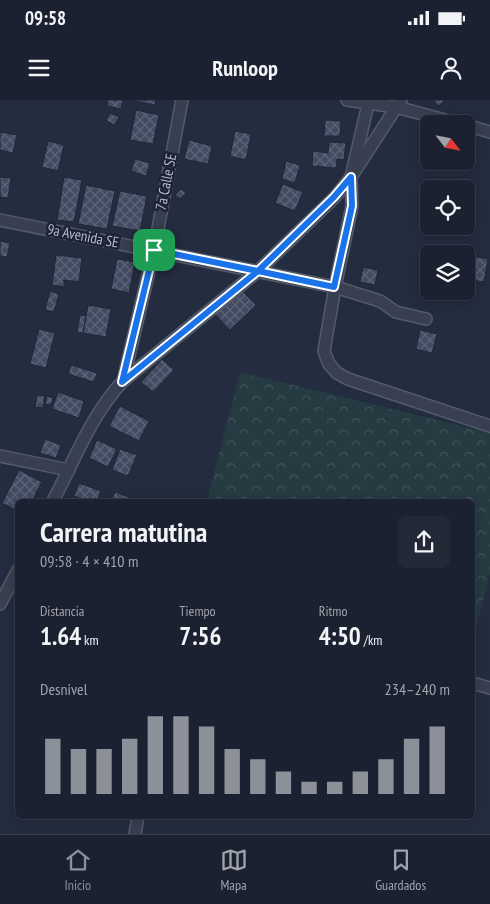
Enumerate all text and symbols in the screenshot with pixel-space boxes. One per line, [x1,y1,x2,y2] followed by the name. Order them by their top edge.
[25,6,66,30] text: 09:58
[25,54,53,82] icon: menu
[212,54,278,82] text: Runloop
[437,54,465,82] icon: person
[420,115,475,170] north arrow
[420,115,475,300] map controls
[151,152,180,212] street label: 7a Calle SE
[420,180,475,235] button: locate
[46,219,121,252] street label: 9a Avenida SE
[133,229,175,271] pin
[140,236,168,264] icon: arrive
[420,245,475,300] button: layers
[40,513,207,550] text: Carrera matutina
[398,516,450,568] button: share
[40,551,138,571] text: 09:58 · 4 × 410 m
[40,602,84,620] text: Distancia
[179,602,216,620] text: Tiempo
[319,602,347,620] text: Ritmo
[40,620,81,652] text: 1.64
[179,620,221,652] text: 7:56
[319,620,361,652] text: 4:50
[81,631,99,649] text: km
[361,631,382,649] text: /km
[40,679,87,699] text: Desnivel
[385,679,450,699] text: 234–240 m
[64,846,92,894] tab: Inicio
[220,846,248,894] tab: Mapa
[375,846,426,894] tab: Guardados

